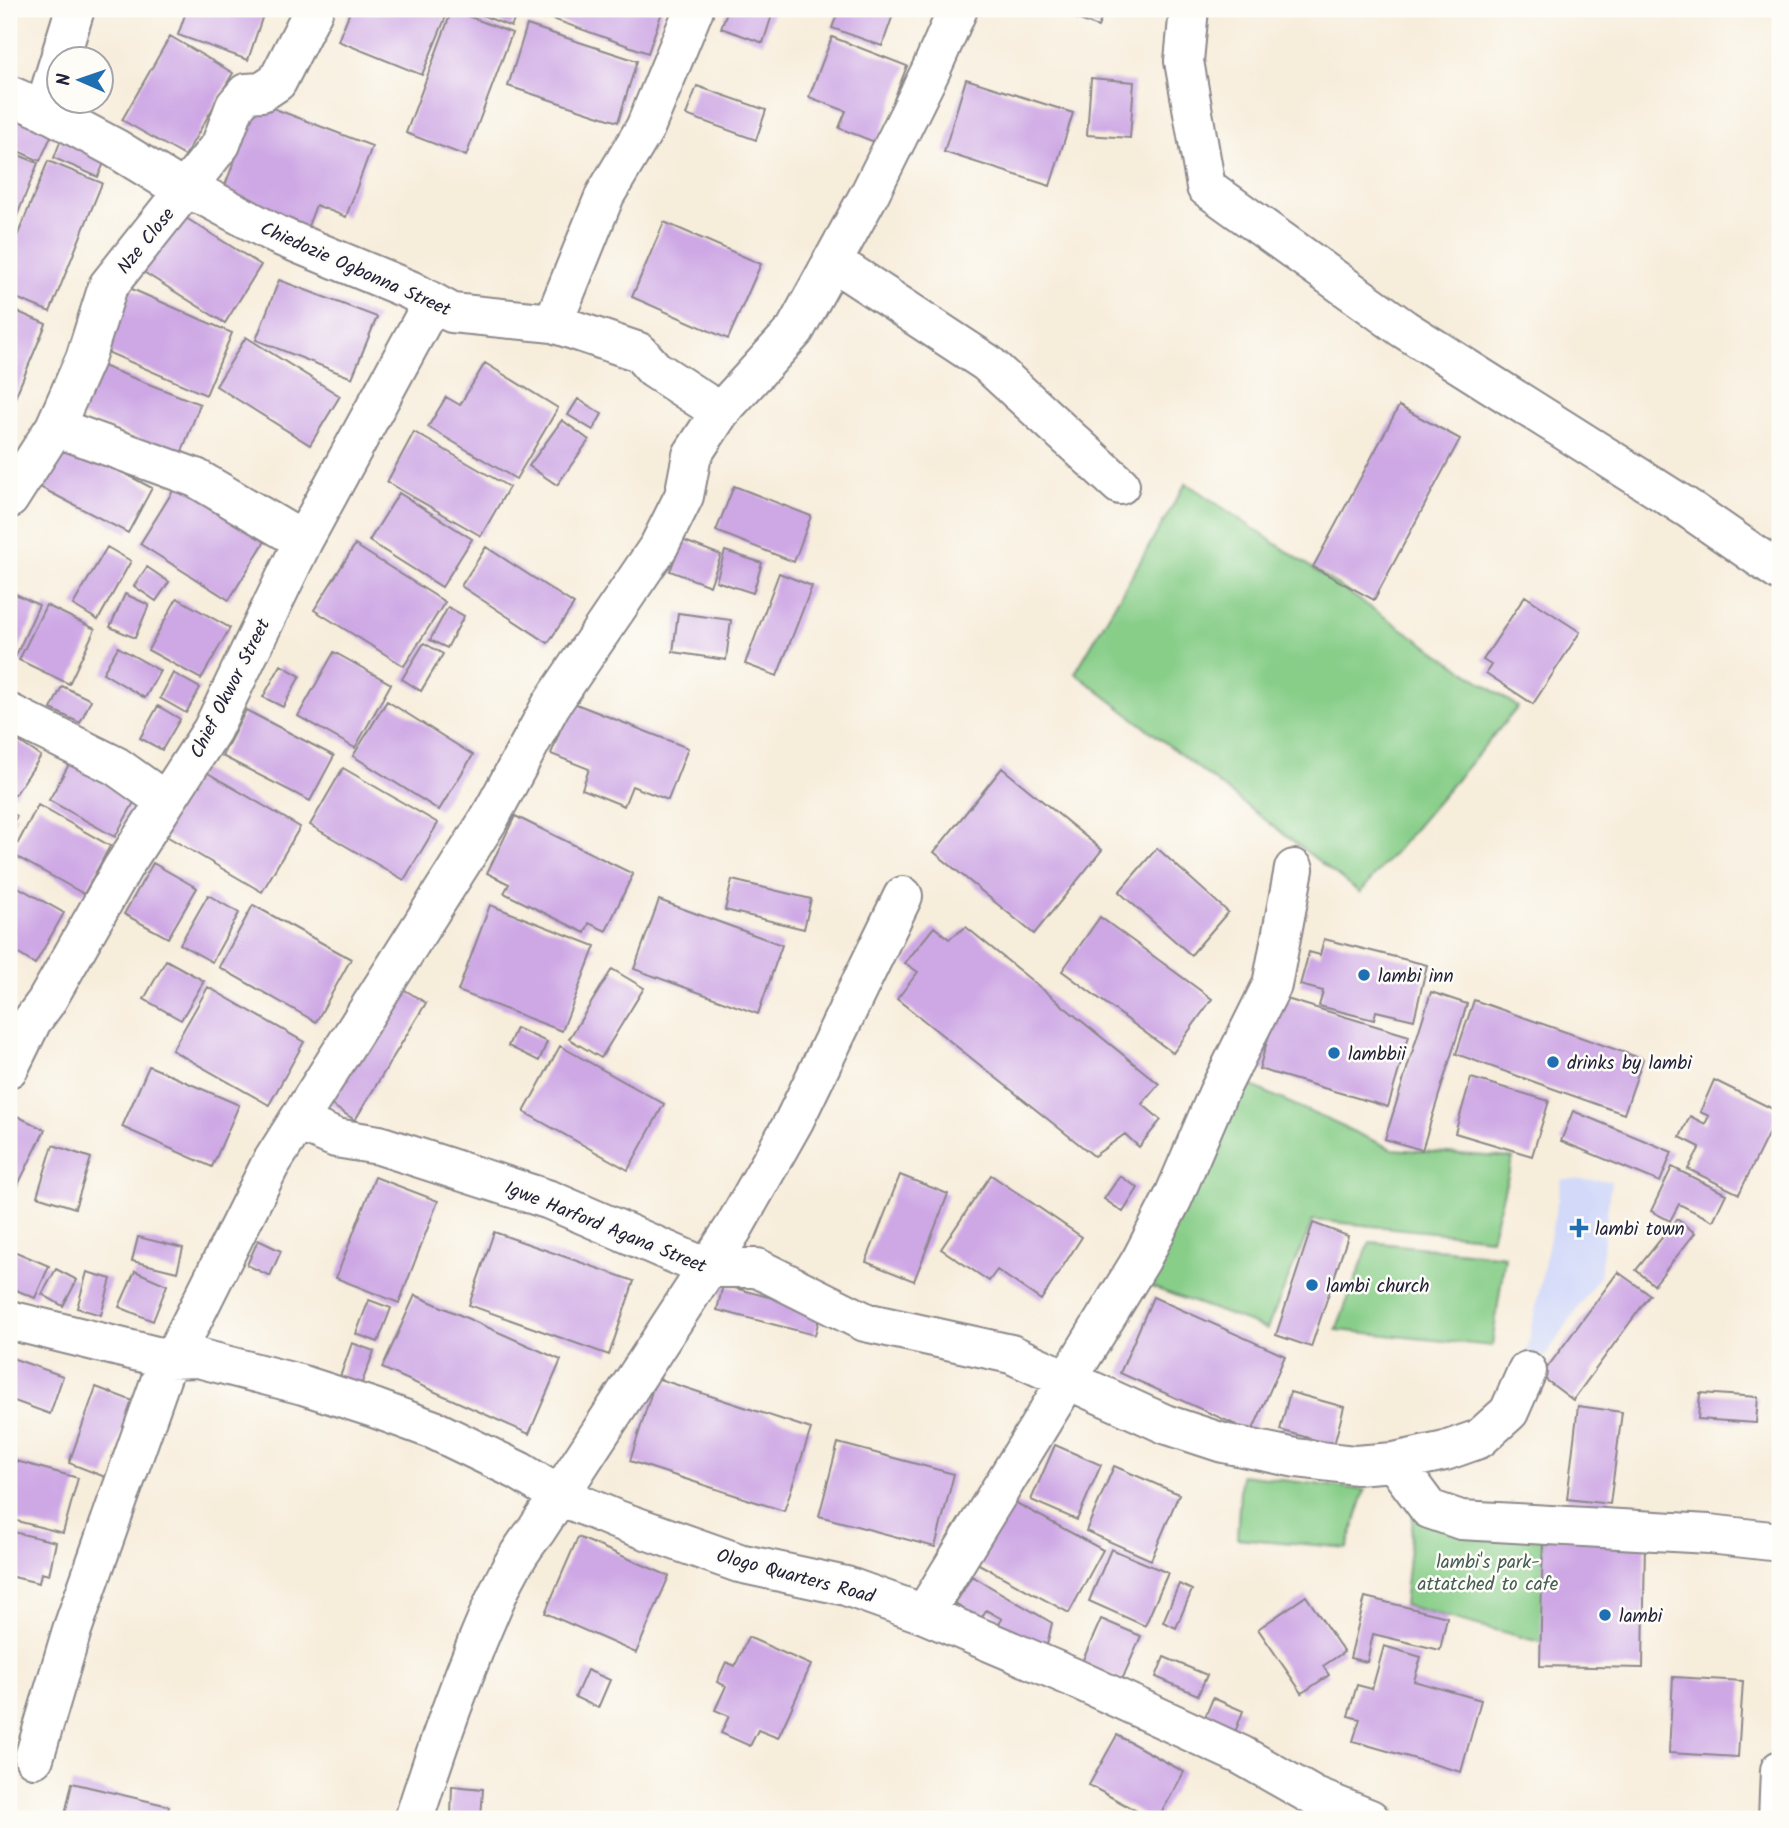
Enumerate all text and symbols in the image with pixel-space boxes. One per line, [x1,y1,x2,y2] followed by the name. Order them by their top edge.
[46,46,116,116] north arrow
[50,73,80,86] text: N
[110,201,183,281] street label: Nze Close
[255,214,456,326] street label: Chiedozie Ogbonna Street
[183,613,279,764] street label: Chief Okwor Street
[1378,962,1454,992] place label: lambi inn
[1356,967,1372,983] marker: lambi inn
[1348,1040,1407,1070] place label: lambbii
[1326,1045,1342,1061] marker: lambbii
[1567,1049,1693,1079] place label: drinks by lambi
[1545,1054,1561,1070] marker: drinks by lambi
[500,1174,711,1282] street label: Igwe Harford Agana Street
[1595,1215,1685,1245] place label: lambi town
[1569,1218,1589,1238] marker: lambi town
[1326,1272,1430,1302] place label: lambi church
[1304,1277,1320,1293] marker: lambi church
[713,1541,878,1613] street label: Ologo Quarters Road
[1418,1548,1559,1600] park label: lambi's park- attatched to cafe
[1619,1602,1664,1632] place label: lambi
[1597,1607,1613,1623] marker: lambi

